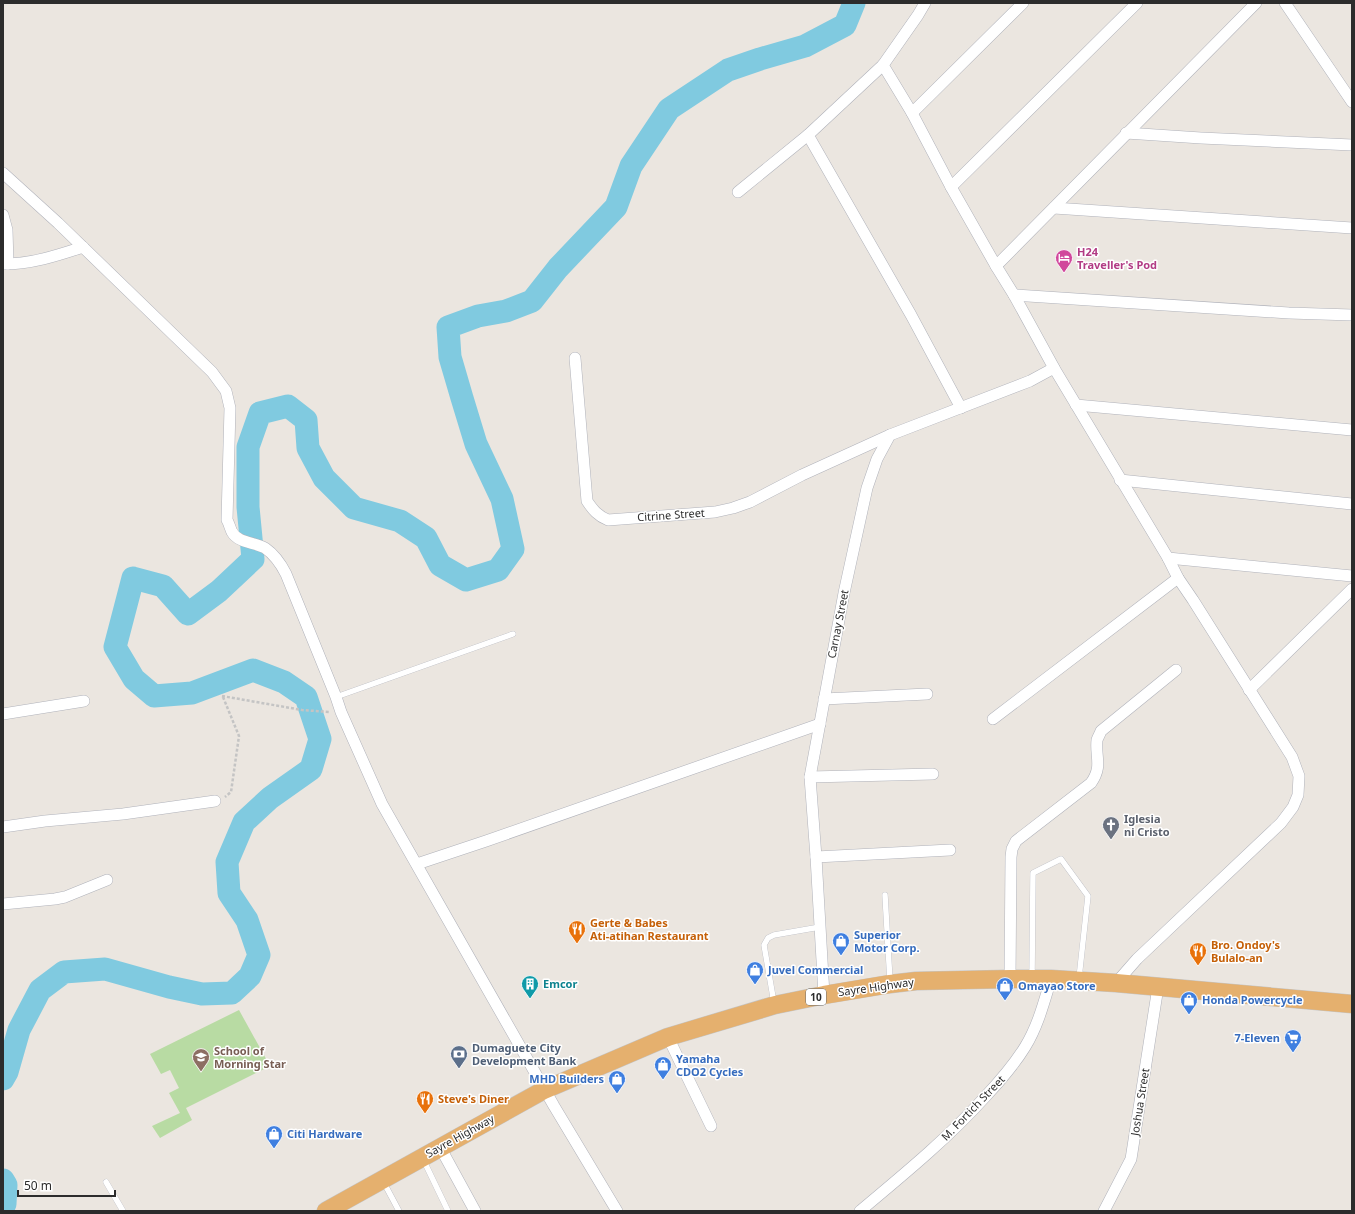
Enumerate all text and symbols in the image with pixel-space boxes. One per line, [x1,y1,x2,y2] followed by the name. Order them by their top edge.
[1077,244,1157,272] place label: H24 Traveller's Pod
[1054,248,1074,273] hotel icon: H24 Traveller's Pod
[637,505,705,524] street label: Citrine Street
[823,588,852,660] street label: Carnay Street
[1124,811,1170,839] place label: Iglesia ni Cristo
[1101,815,1121,840] church icon: Iglesia ni Cristo
[590,915,709,943] place label: Gerte & Babes Ati-atihan Restaurant
[567,919,587,944] restaurant icon: Gerte & Babes Ati-atihan Restaurant
[854,927,920,955] place label: Superior Motor Corp.
[831,931,851,956] shop icon: Superior Motor Corp.
[1211,937,1281,965] place label: Bro. Ondoy's Bulalo-an
[1188,941,1208,966] restaurant icon: Bro. Ondoy's Bulalo-an
[745,960,765,985] shop icon: Juvel Commercial
[767,962,863,977] place label: Juvel Commercial
[520,974,540,999] building icon: Emcor
[837,974,915,999] street label: Sayre Highway
[543,976,577,991] place label: Emcor
[995,976,1015,1001] shop icon: Omayao Store
[1018,978,1096,993] place label: Omayao Store
[806,989,826,1005] road number: 10
[1179,990,1199,1015] shop icon: Honda Powercycle
[1202,992,1303,1007] place label: Honda Powercycle
[1283,1028,1303,1053] supermarket icon: 7-Eleven
[1234,1030,1280,1045] place label: 7-Eleven
[472,1040,576,1068] place label: Dumaguete City Development Bank
[214,1043,286,1071] place label: School of Morning Star
[449,1044,469,1069] bank icon: Dumaguete City Development Bank
[191,1047,211,1072] school or university icon: School of Morning Star
[676,1051,744,1079] place label: Yamaha CDO2 Cycles
[653,1055,673,1080] shop icon: Yamaha CDO2 Cycles
[1127,1067,1152,1138] street label: Joshua Street
[607,1069,627,1094] shop icon: MHD Builders
[529,1071,604,1086] place label: MHD Builders
[938,1072,1008,1143] street label: M. Fortich Street
[415,1089,435,1114] restaurant icon: Steve's Diner
[438,1091,509,1106] place label: Steve's Diner
[423,1110,497,1161] street label: Sayre Highway
[264,1124,284,1149] shop icon: Citi Hardware
[287,1126,363,1141] place label: Citi Hardware
[18,1172,115,1198] scale bar
[24,1177,52,1194] text: 50 m

